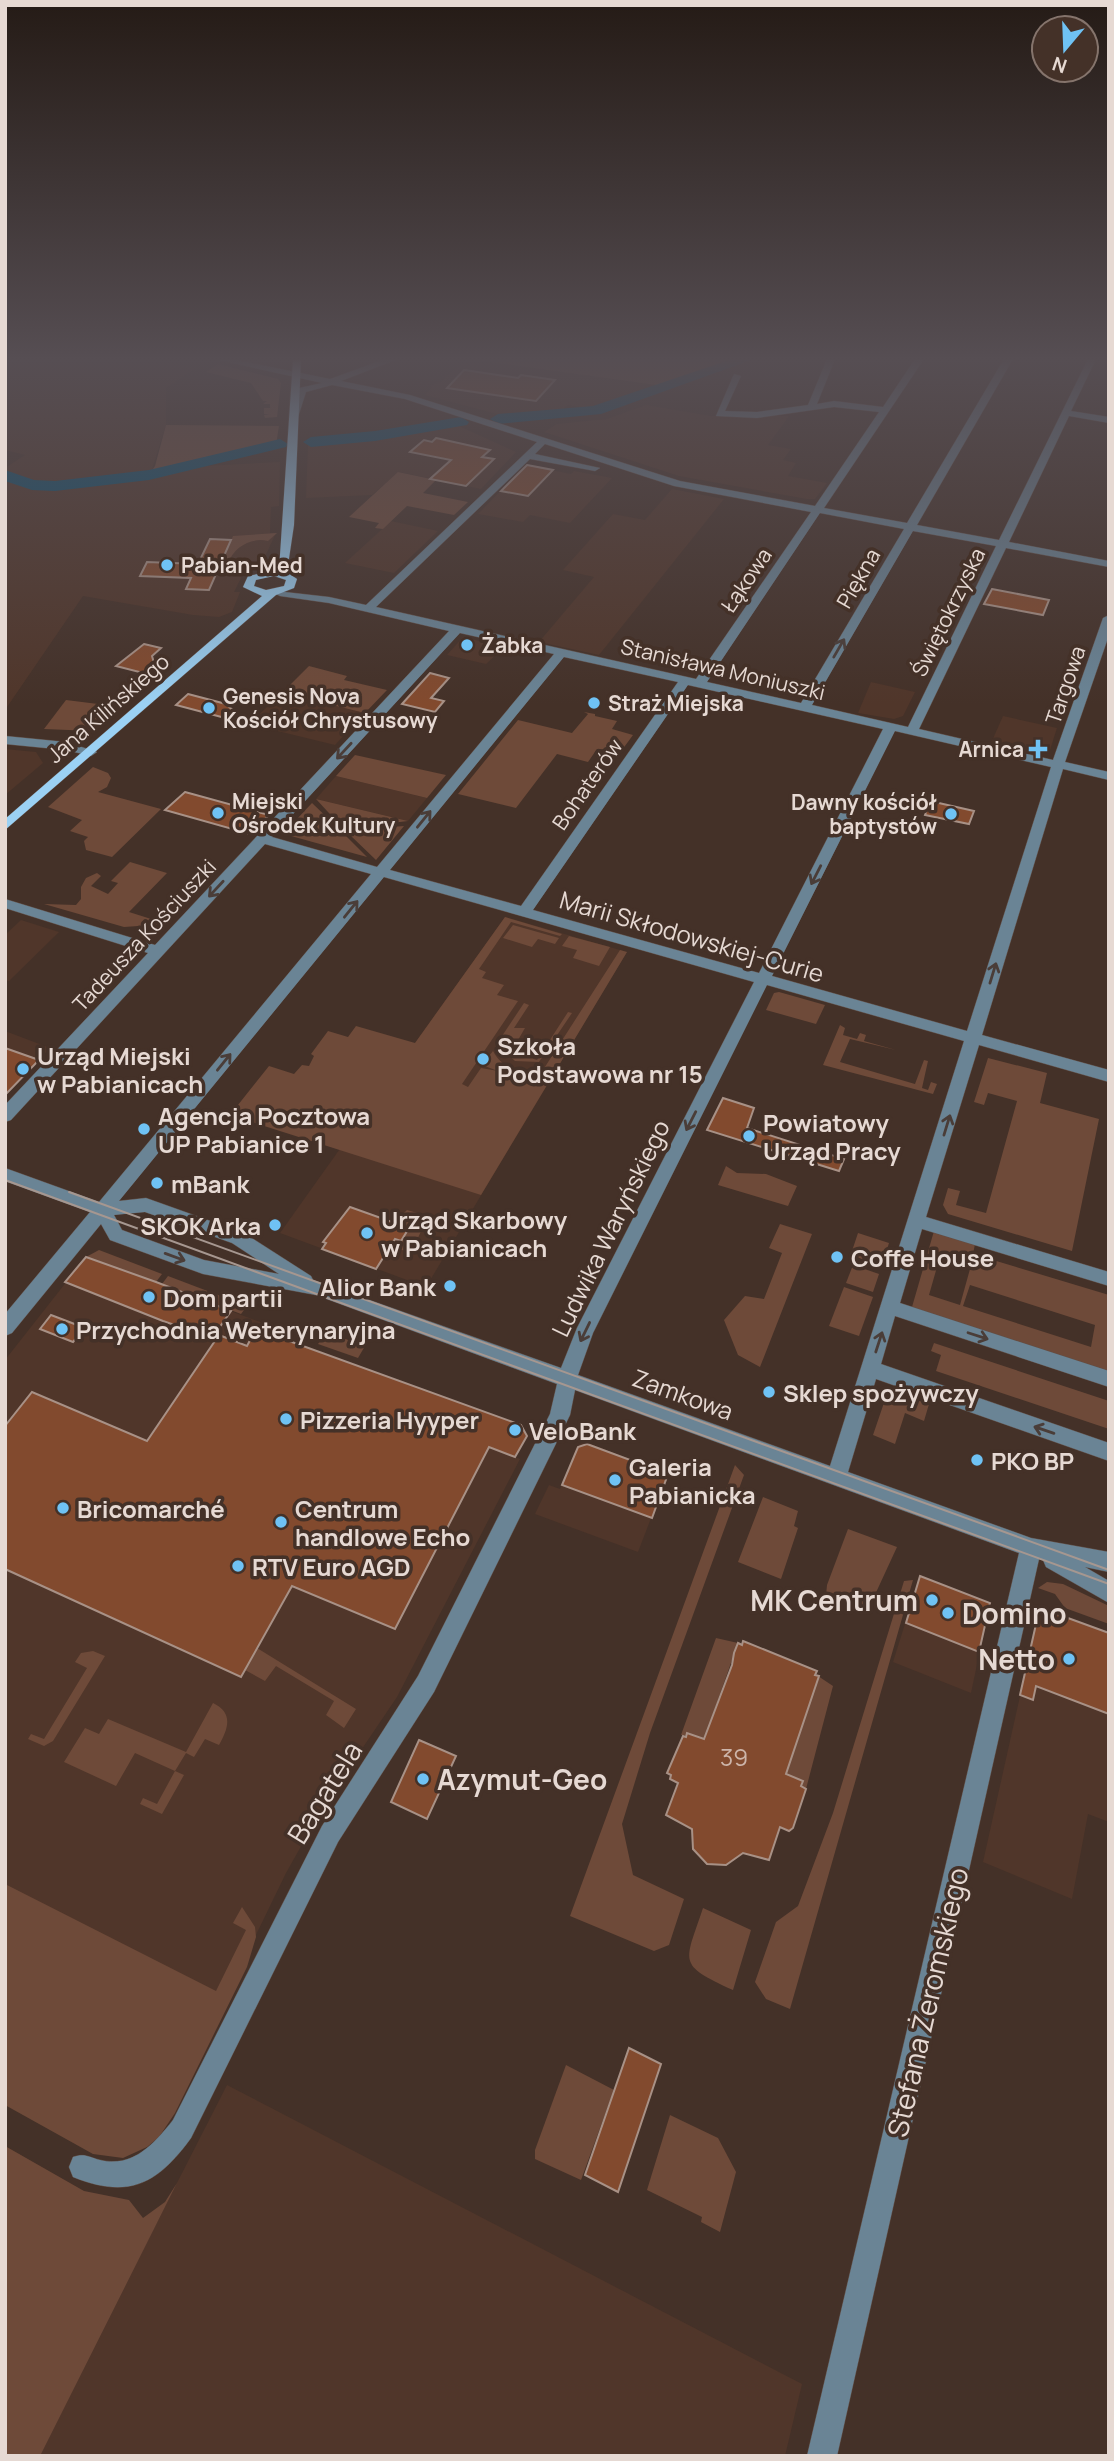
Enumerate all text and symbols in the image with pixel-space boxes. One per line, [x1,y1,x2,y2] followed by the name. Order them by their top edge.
[1030,14,1100,84] north arrow
[1049,51,1070,80] text: N
[714,542,778,618] street label: Łąkowa
[830,543,886,613] street label: Piękna
[905,543,991,681] street label: Świętokrzyska
[181,551,303,579] place label: Pabian-Med
[159,557,175,573] marker: Pabian-Med
[481,631,543,659] place label: Żabka
[618,632,828,706] street label: Stanisława Moniuszki
[459,637,475,653] marker: Żabka
[833,639,847,659] one-way arrow
[1039,642,1091,728] street label: Targowa
[41,647,175,769] street label: Jana Kilińskiego
[223,682,438,734] place label: Genesis Nova Kościół Chrystusowy
[608,689,744,717] place label: Straż Miejska
[586,695,602,711] marker: Straż Miejska
[201,700,217,716] marker: Genesis Nova Kościół Chrystusowy
[545,733,629,835] street label: Bohaterów
[959,735,1024,763] place label: Arnica
[1030,741,1046,757] marker: Arnica
[336,742,352,760] one-way arrow
[232,787,395,839] place label: Miejski Ośrodek Kultury
[791,788,937,840] place label: Dawny kościół baptystów
[210,805,226,821] marker: Miejski Ośrodek Kultury
[943,806,959,822] marker: Dawny kościół baptystów
[416,810,432,828] one-way arrow
[66,853,222,1017] street label: Tadeusza Kościuszki
[808,864,822,885] one-way arrow
[208,880,225,897] one-way arrow
[556,882,828,990] street label: Marii Skłodowskiej-Curie
[343,900,358,918] one-way arrow
[988,962,1000,984] one-way arrow
[497,1029,703,1090] place label: Szkoła Podstawowa nr 15
[37,1039,203,1100] place label: Urząd Miejski w Pabianicach
[475,1051,491,1067] marker: Szkoła Podstawowa nr 15
[217,1054,232,1072] one-way arrow
[15,1061,31,1077] marker: Urząd Miejski w Pabianicach
[158,1099,370,1160] place label: Agencja Pocztowa UP Pabianice 1
[763,1106,901,1167] place label: Powiatowy Urząd Pracy
[683,1110,697,1131] one-way arrow
[543,1114,677,1342] street label: Ludwika Waryńskiego
[941,1114,954,1136] one-way arrow
[136,1121,152,1137] marker: Agencja Pocztowa UP Pabianice 1
[741,1128,757,1144] marker: Powiatowy Urząd Pracy
[171,1167,251,1200] place label: mBank
[149,1175,165,1191] marker: mBank
[381,1203,568,1264] place label: Urząd Skarbowy w Pabianicach
[140,1209,261,1242] place label: SKOK Arka
[267,1217,283,1233] marker: SKOK Arka
[359,1225,375,1241] marker: Urząd Skarbowy w Pabianicach
[851,1241,994,1274] place label: Coffe House
[829,1249,845,1265] marker: Coffe House
[164,1252,186,1264] one-way arrow
[320,1270,437,1303] place label: Alior Bank
[442,1278,458,1294] marker: Alior Bank
[163,1281,283,1314] place label: Dom partii
[141,1289,157,1305] marker: Dom partii
[76,1313,396,1346] place label: Przychodnia Weterynaryjna
[54,1321,70,1337] marker: Przychodnia Weterynaryjna
[578,1321,592,1342] one-way arrow
[967,1330,989,1343] one-way arrow
[873,1331,886,1353] one-way arrow
[628,1361,738,1427] street label: Zamkowa
[783,1376,979,1409] place label: Sklep spożywczy
[761,1384,777,1400] marker: Sklep spożywczy
[300,1403,479,1436] place label: Pizzeria Hyyper
[278,1411,294,1427] marker: Pizzeria Hyyper
[529,1414,637,1447] place label: VeloBank
[507,1422,523,1438] marker: VeloBank
[1034,1423,1056,1435] one-way arrow
[991,1444,1074,1477] place label: PKO BP
[629,1450,755,1511] place label: Galeria Pabianicka
[969,1452,985,1468] marker: PKO BP
[607,1472,623,1488] marker: Galeria Pabianicka
[77,1492,225,1525] place label: Bricomarché
[295,1492,470,1553] place label: Centrum handlowe Echo
[55,1500,71,1516] marker: Bricomarché
[273,1514,289,1530] marker: Centrum handlowe Echo
[252,1550,411,1583] place label: RTV Euro AGD
[230,1558,246,1574] marker: RTV Euro AGD
[750,1581,918,1619] place label: MK Centrum
[924,1592,940,1608] marker: MK Centrum
[962,1594,1067,1632] place label: Domino
[940,1605,956,1621] marker: Domino
[978,1640,1055,1678] place label: Netto
[1061,1651,1077,1667] marker: Netto
[278,1734,370,1850] street label: Bagatela
[720,1740,748,1773] house number: 39
[437,1760,607,1798] place label: Azymut-Geo
[415,1771,431,1787] marker: Azymut-Geo
[878,1864,976,2140] street label: Stefana Żeromskiego

